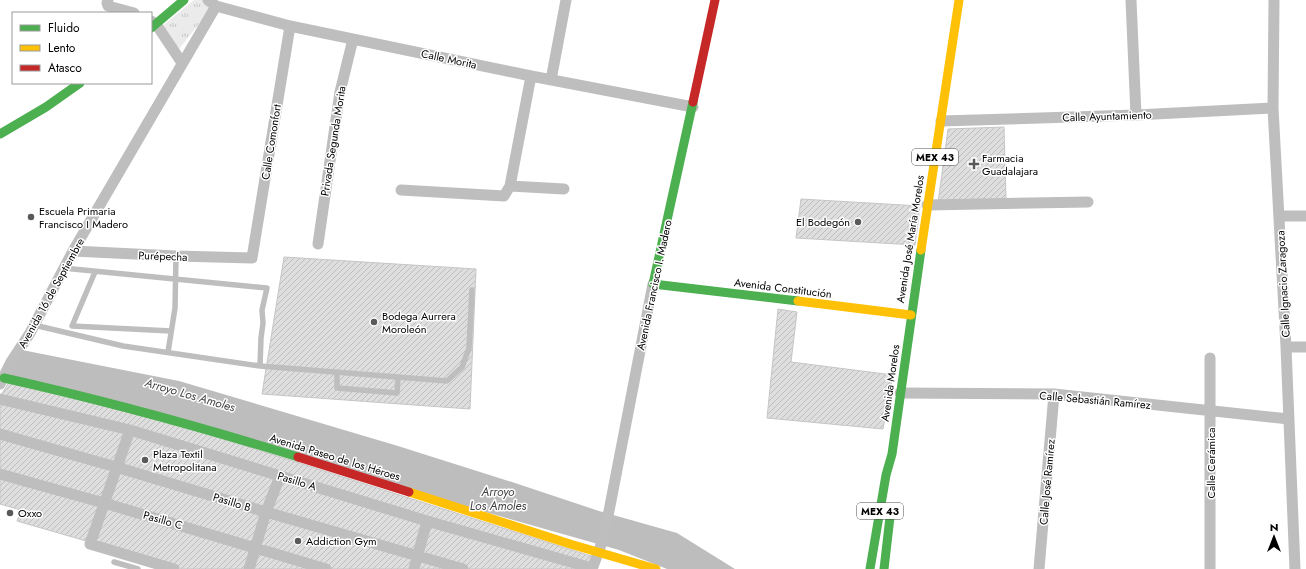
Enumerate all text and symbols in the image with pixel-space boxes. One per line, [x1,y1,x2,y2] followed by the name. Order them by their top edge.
[12,12,152,84] legend
[48,19,80,37] text: Fluido
[48,39,76,57] text: Lento
[420,45,478,73] street label: Calle Morita
[48,59,82,77] text: Atasco
[316,85,350,197] street label: Privada Segunda Morita
[257,103,285,181] street label: Calle Comonfort
[1062,106,1152,126] street label: Calle Ayuntamiento
[912,149,958,165] road number: MEX 43
[982,150,1038,179] place label: Farmacia Guadalajara
[969,159,979,169] marker: Farmacia Guadalajara
[892,173,928,304] street label: Avenida José María Morelos
[39,203,128,232] place label: Escuela Primaria Francisco I Madero
[26,212,36,222] marker: Escuela Primaria Francisco I Madero
[796,214,850,230] place label: El Bodegón
[853,217,863,227] marker: El Bodegón
[632,218,676,352] street label: Avenida Francisco I. Madero
[1272,230,1294,338] street label: Calle Ignacio Zaragoza
[14,235,88,351] street label: Avenida 16 de Septiembre
[138,247,188,265] street label: Purépecha
[733,274,833,302] street label: Avenida Constitución
[382,308,456,337] place label: Bodega Aurrera Moroleón
[369,317,379,327] marker: Bodega Aurrera Moroleón
[877,343,903,423] street label: Avenida Morelos
[142,373,237,417] water label: Arroyo Los Amoles
[1039,387,1151,413] street label: Calle Sebastián Ramírez
[1203,427,1219,499] street label: Calle Cerámica
[268,430,403,485] street label: Avenida Paseo de los Héroes
[1035,438,1059,526] street label: Calle José Ramírez
[153,446,217,475] place label: Plaza Textil Metropolitana
[140,455,150,465] marker: Plaza Textil Metropolitana
[276,468,319,495] street label: Pasillo A
[470,483,527,515] water label: Arroyo Los Amoles
[211,489,253,515] street label: Pasillo B
[857,503,903,519] road number: MEX 43
[18,505,42,521] place label: Oxxo
[141,507,185,533] street label: Pasillo C
[5,508,15,518] marker: Oxxo
[1254,517,1294,557] north arrow
[1270,519,1278,535] text: N
[306,533,377,549] place label: Addiction Gym
[293,536,303,546] marker: Addiction Gym

